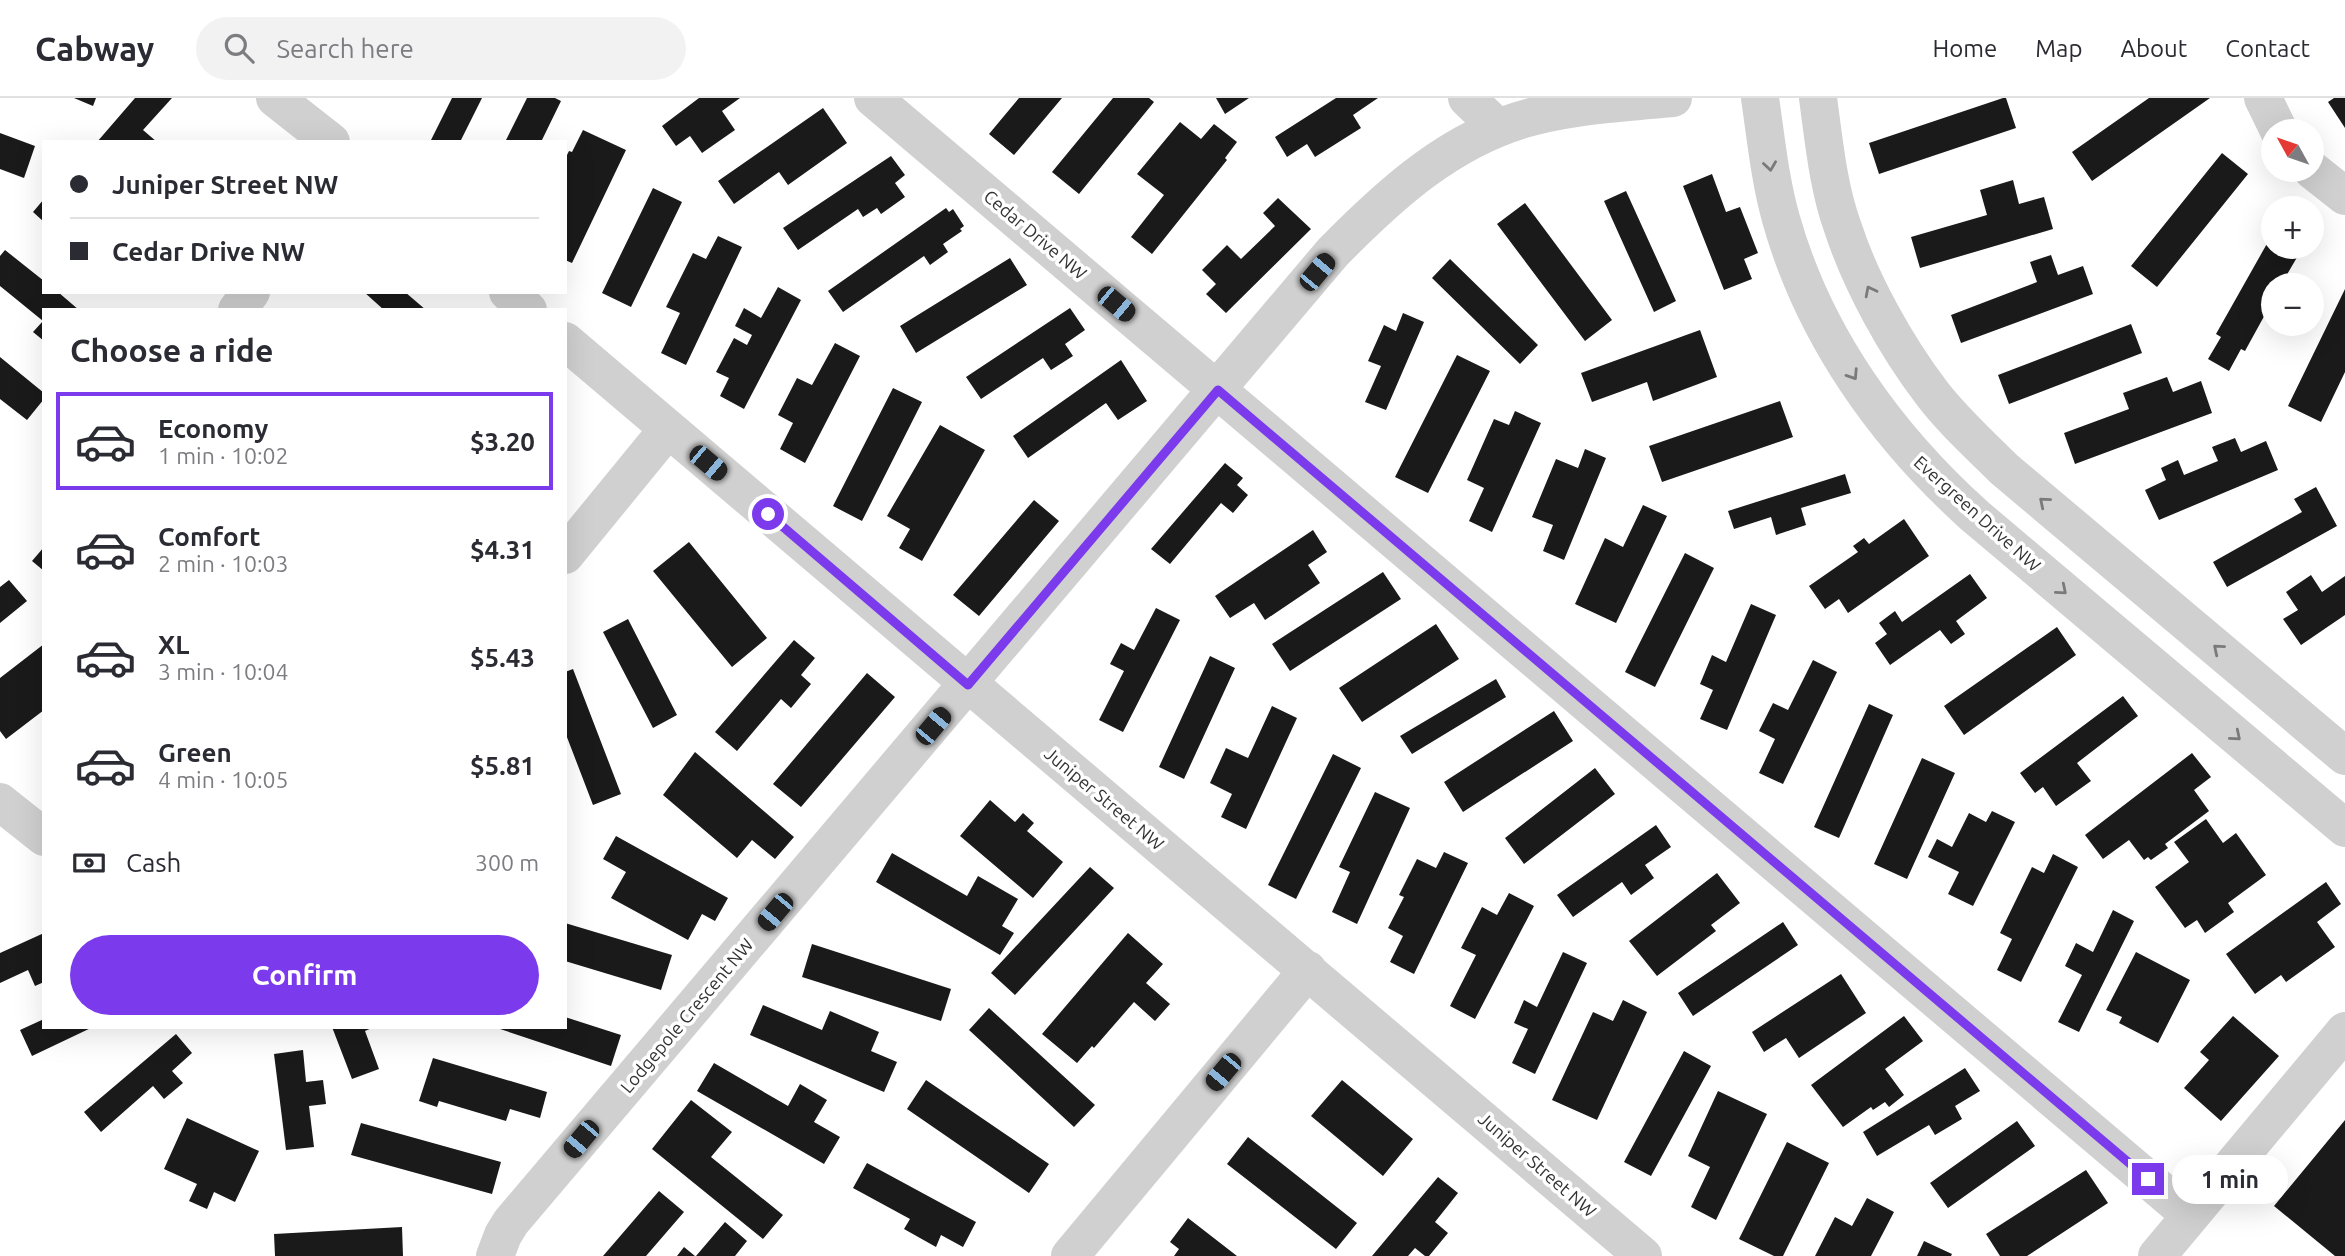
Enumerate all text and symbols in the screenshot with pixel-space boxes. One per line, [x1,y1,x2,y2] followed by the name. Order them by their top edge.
[196,17,686,80] search box
[220,29,258,67] icon: search
[35,30,154,67] text: Cabway
[276,34,414,63] text: Search here
[1932,35,1997,62] text: Home
[2035,35,2082,62] text: Map
[2120,35,2187,62] text: About
[2225,35,2310,62] text: Contact
[2261,119,2324,182] north arrow
[2261,119,2324,336] map controls
[1762,160,1777,171] one-way arrow
[112,170,338,199] text: Juniper Street NW
[980,185,1091,283] street label: Cedar Drive NW
[2261,196,2324,259] button: +
[112,237,305,266] text: Cedar Drive NW
[1296,249,1339,295] car
[2261,273,2324,336] button: −
[1094,282,1139,326] car
[1864,286,1878,298] one-way arrow
[70,332,273,368] text: Choose a ride
[1845,368,1858,381] one-way arrow
[74,410,137,473] icon: car
[158,414,268,443] text: Economy
[470,427,535,456] text: $3.20
[686,441,731,485] car
[158,443,289,468] text: 1 min · 10:02
[1910,451,2045,575] street label: Evergreen Drive NW
[752,498,784,530] route start
[2040,498,2053,510] one-way arrow
[74,518,137,581] icon: car
[158,522,261,551] text: Comfort
[470,535,535,564] text: $4.31
[158,551,289,576] text: 2 min · 10:03
[2053,582,2066,594] one-way arrow
[74,626,137,689] icon: car
[158,630,189,659] text: XL
[470,643,535,672] text: $5.43
[2213,644,2226,657] one-way arrow
[158,659,289,684] text: 3 min · 10:04
[912,703,955,749] car
[2228,728,2241,741] one-way arrow
[74,734,137,797] icon: car
[158,738,232,767] text: Green
[1041,743,1168,854] street label: Juniper Street NW
[470,751,535,780] text: $5.81
[158,767,289,792] text: 4 min · 10:05
[70,844,108,882] icon: cash
[126,848,181,877] text: Cash
[475,850,539,875] text: 300 m
[754,889,797,935] car
[616,934,757,1097] street label: Lodgepole Crescent NW
[70,935,539,1015] button: Confirm
[1202,1049,1245,1095] car
[1475,1108,1601,1221] street label: Juniper Street NW
[560,1116,603,1162] car
[2172,1154,2288,1204] callout: 1 min
[2132,1163,2164,1195] route end
[2201,1167,2259,1192] text: 1 min

